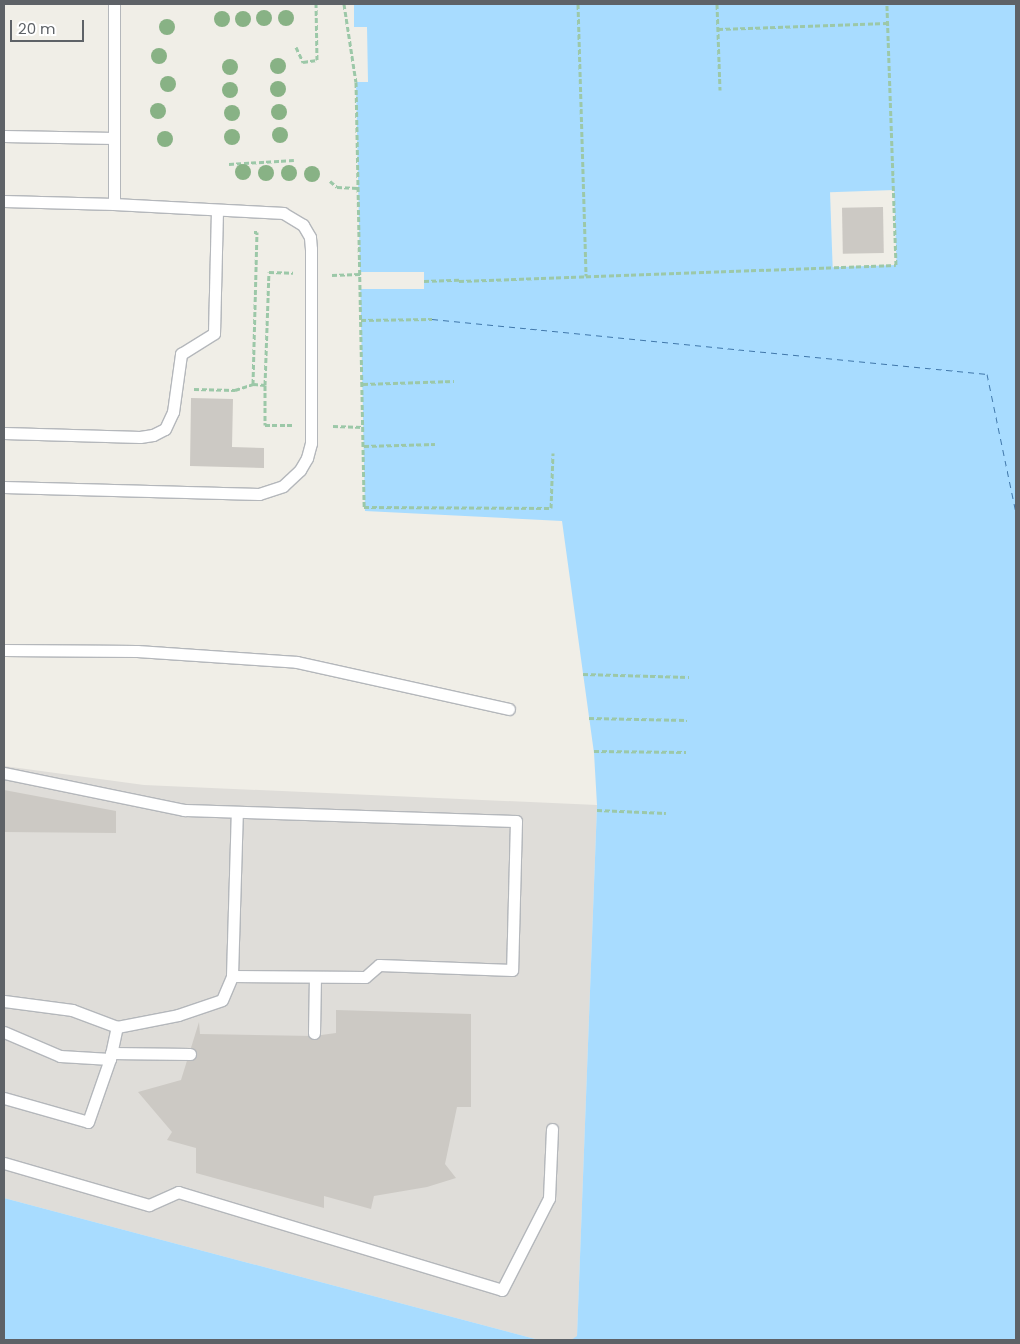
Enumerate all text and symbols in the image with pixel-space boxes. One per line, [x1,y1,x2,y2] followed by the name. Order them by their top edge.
[12,10,86,42] scale bar
[18,18,56,39] text: 20 m

